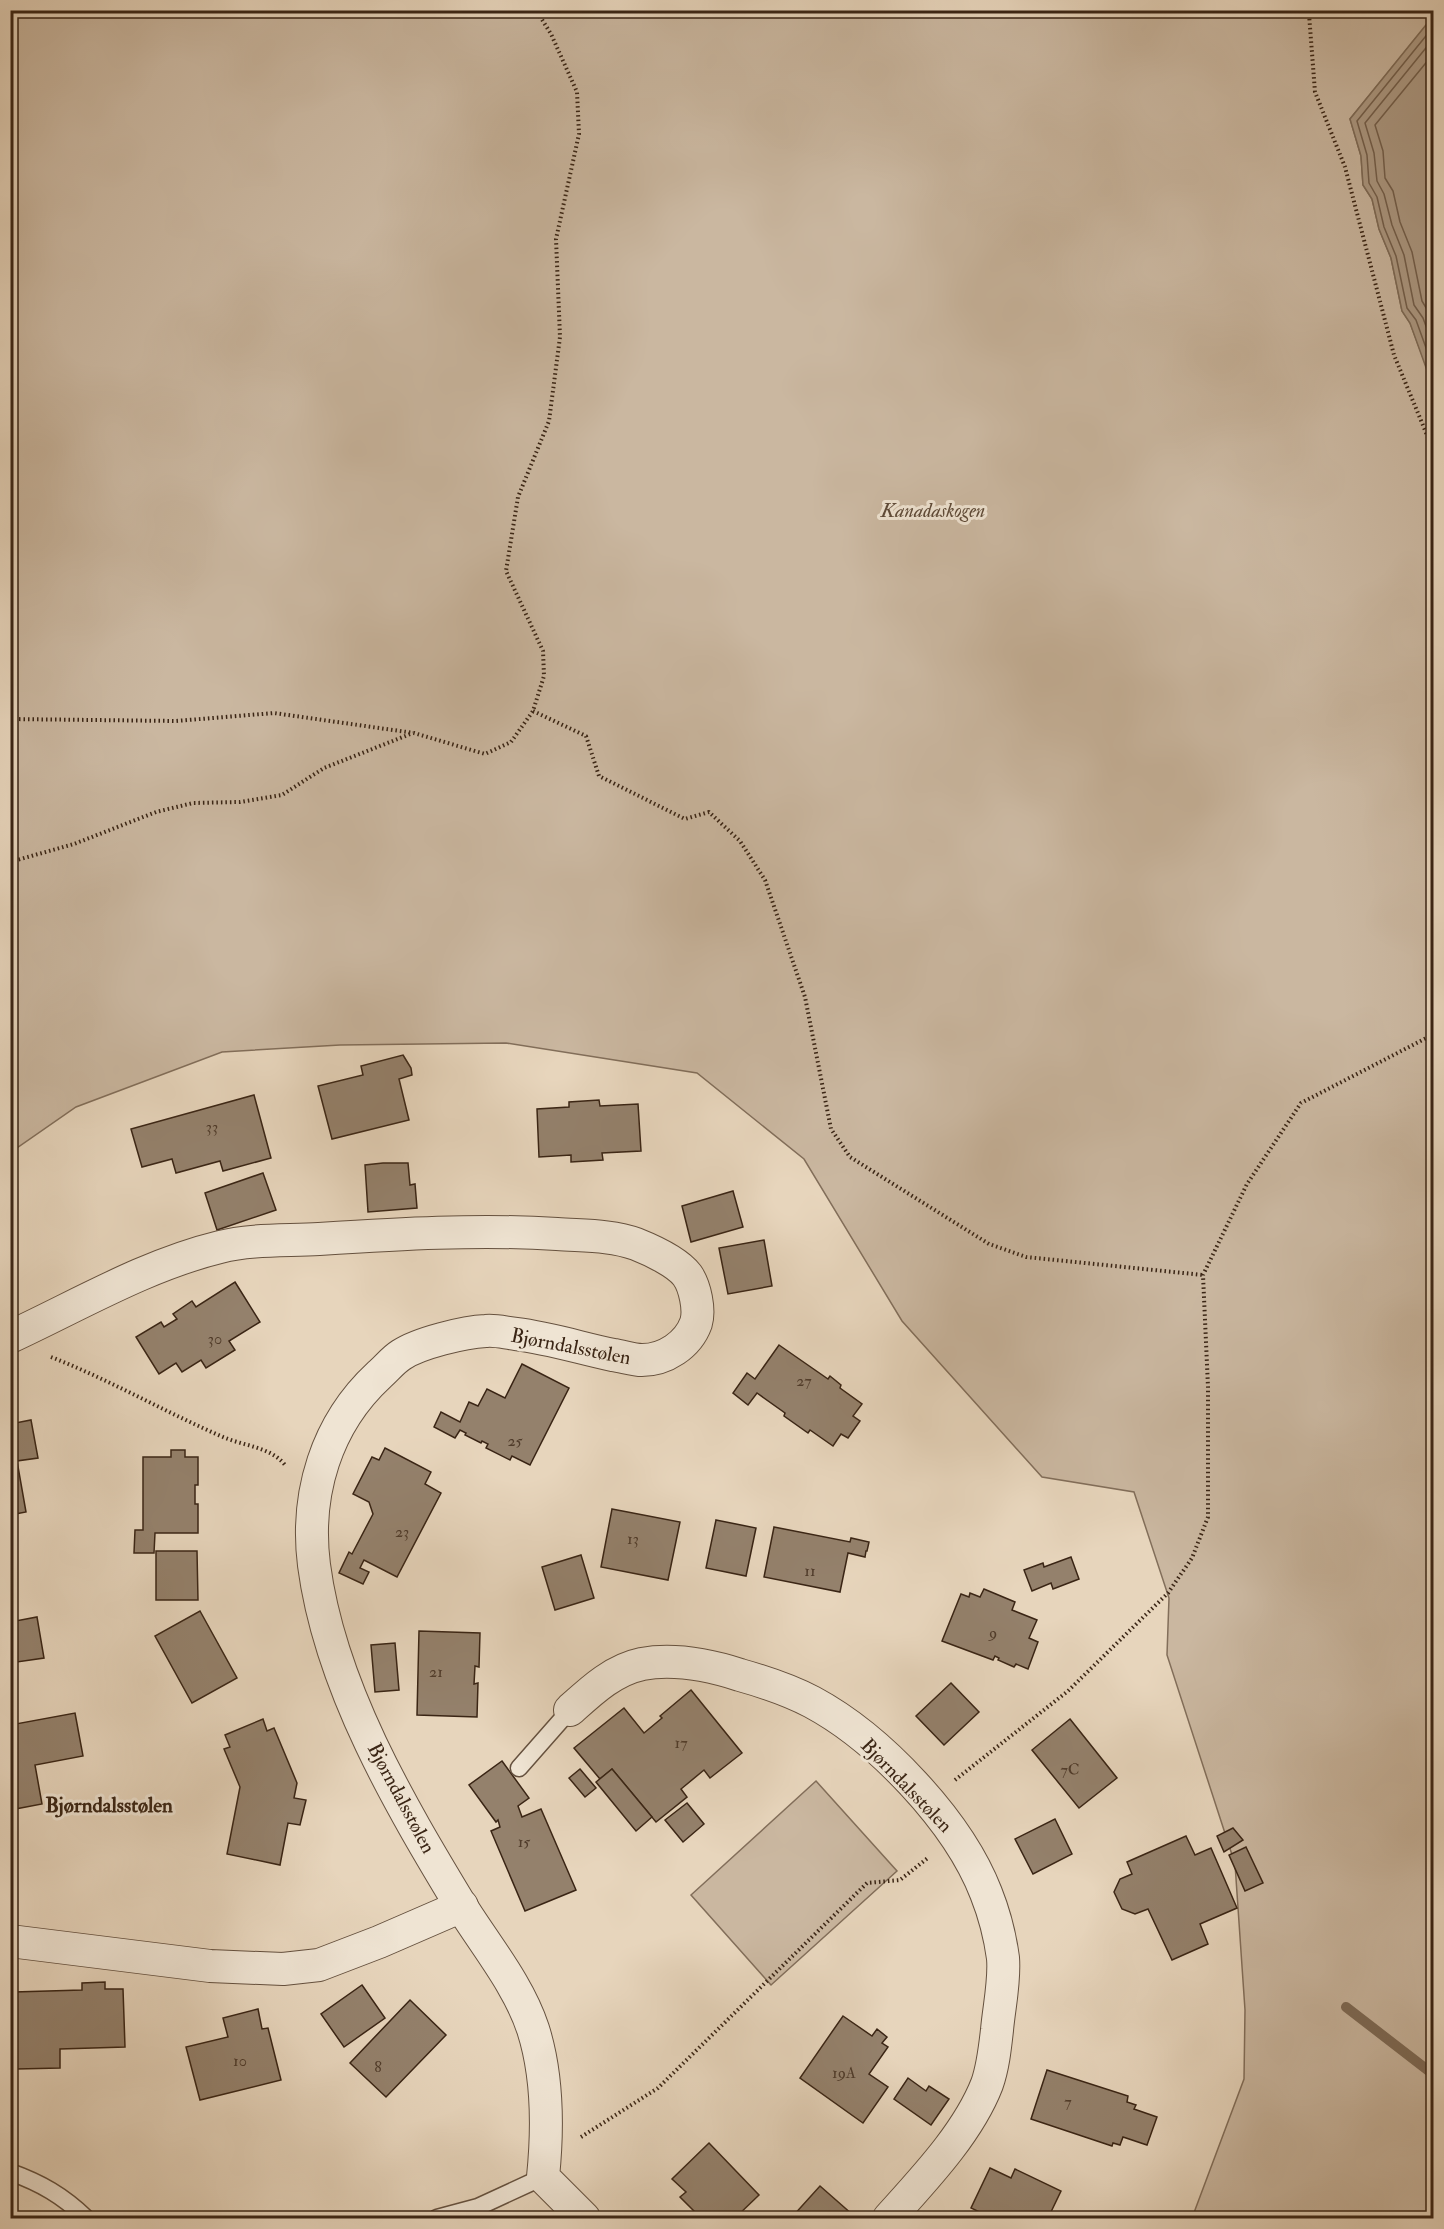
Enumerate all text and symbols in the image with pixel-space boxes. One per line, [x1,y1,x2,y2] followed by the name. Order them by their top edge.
[880,498,985,523] park label: Kanadaskogen
[206,1117,218,1137] house number: 33
[509,1323,633,1370] street label: Bjørndalsstølen
[208,1329,222,1349] house number: 30
[796,1371,812,1391] house number: 27
[507,1431,523,1451] house number: 25
[395,1522,409,1542] house number: 23
[627,1529,639,1549] house number: 13
[804,1561,816,1581] house number: 11
[988,1623,997,1643] house number: 9
[429,1662,443,1682] house number: 21
[674,1733,688,1753] house number: 17
[855,1733,958,1838] street label: Bjørndalsstølen
[362,1739,441,1858] street label: Bjørndalsstølen
[1060,1760,1080,1780] house number: 7C
[45,1792,173,1819] district label: Bjørndalsstølen
[518,1832,530,1852] house number: 15
[233,2051,247,2071] house number: 10
[374,2057,382,2077] house number: 8
[832,2063,856,2083] house number: 19A
[1064,2092,1072,2112] house number: 7

